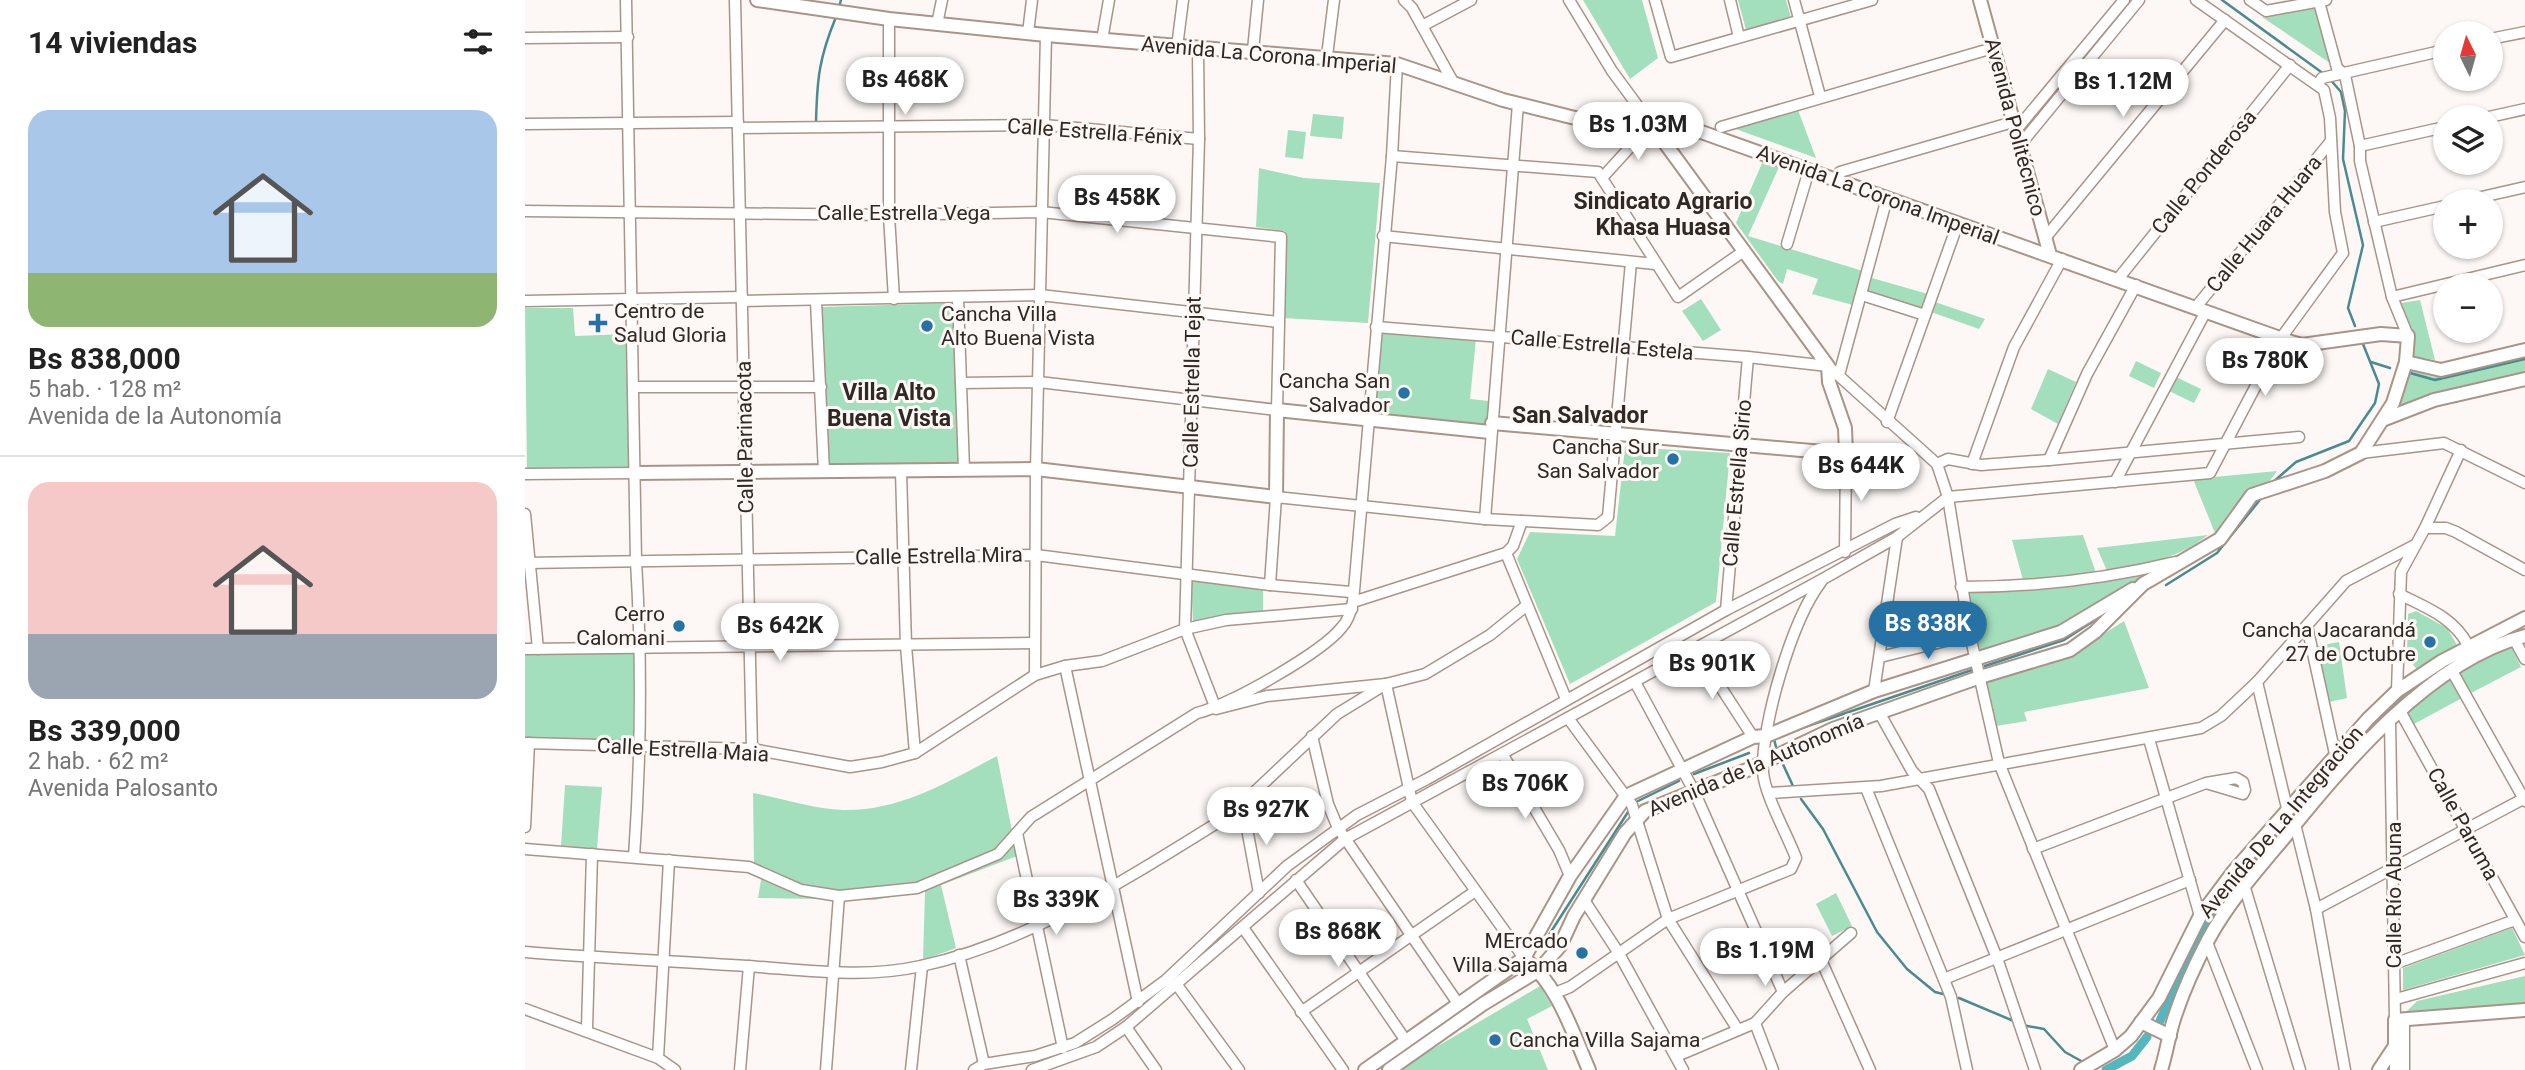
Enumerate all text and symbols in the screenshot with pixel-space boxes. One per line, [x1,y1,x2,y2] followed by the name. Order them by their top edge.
[2433,21,2503,91] north arrow
[2433,21,2503,343] map controls
[459,23,497,61] icon: filters
[28,25,198,60] text: 14 viviendas
[1140,32,1398,78] street label: Avenida La Corona Imperial
[1980,35,2050,219] street label: Avenida Politécnico
[840,58,970,117] pin: Bs 468K
[2051,60,2195,119] pin: Bs 1.12M
[862,66,948,93] text: Bs 468K
[2074,68,2172,95] text: Bs 1.12M
[1566,102,1710,162] pin: Bs 1.03M
[2147,105,2261,239] street label: Calle Ponderosa
[2433,105,2503,175] button: layers
[1589,111,1687,138] text: Bs 1.03M
[1006,114,1184,150] street label: Calle Estrella Fénix
[1754,140,2002,250] street label: Avenida La Corona Imperial
[2201,151,2327,297] street label: Calle Huara Huara
[200,155,326,281] icon: home
[1052,176,1182,235] pin: Bs 458K
[1074,184,1160,211] text: Bs 458K
[1573,188,1753,241] district label: Sindicato Agrario Khasa Huasa
[2433,189,2503,259] button: +
[817,201,991,225] street label: Calle Estrella Vega
[2433,273,2503,343] button: −
[1179,296,1205,468] street label: Calle Estrella Tejat
[614,299,727,347] place label: Centro de Salud Gloria
[941,302,1095,350] place label: Cancha Villa Alto Buena Vista
[588,313,608,333] marker: Centro de Salud Gloria
[919,318,935,334] marker: Cancha Villa Alto Buena Vista
[1510,325,1694,365] street label: Calle Estrella Estela
[2200,338,2330,398] pin: Bs 780K
[28,341,181,376] text: Bs 838,000
[2222,347,2308,374] text: Bs 780K
[732,360,758,514] street label: Calle Parinacota
[1279,369,1390,417] place label: Cancha San Salvador
[28,376,181,403] text: 5 hab. · 128 m²
[827,379,951,432] district label: Villa Alto Buena Vista
[1396,385,1412,401] marker: Cancha San Salvador
[1718,398,1756,568] street label: Calle Estrella Sirio
[1512,402,1648,429] district label: San Salvador
[28,403,282,430] text: Avenida de la Autonomía
[1537,435,1659,483] place label: Cancha Sur San Salvador
[1796,444,1926,503] pin: Bs 644K
[1665,451,1681,467] marker: Cancha Sur San Salvador
[1818,452,1904,479] text: Bs 644K
[200,527,326,653] icon: home
[855,543,1023,569] street label: Calle Estrella Mira
[576,602,665,650] place label: Cerro Calomani
[1863,602,1993,661] pin: Bs 838K
[715,604,845,663] pin: Bs 642K
[1885,610,1971,637] text: Bs 838K
[737,612,823,639] text: Bs 642K
[671,618,687,634] marker: Cerro Calomani
[2242,618,2416,666] place label: Cancha Jacarandá 27 de Octubre
[2422,634,2438,650] marker: Cancha Jacarandá 27 de Octubre
[1647,642,1777,701] pin: Bs 901K
[1669,650,1755,677] text: Bs 901K
[1645,709,1867,821] street label: Avenida de la Autonomía
[28,713,181,748] text: Bs 339,000
[2194,721,2368,923] street label: Avenida De La Integración
[596,734,770,766] street label: Calle Estrella Maia
[28,748,168,775] text: 2 hab. · 62 m²
[1460,762,1590,821] pin: Bs 706K
[2422,764,2504,884] street label: Calle Paruma
[1482,770,1568,797] text: Bs 706K
[28,775,218,802] text: Avenida Palosanto
[1201,788,1331,847] pin: Bs 927K
[1223,796,1309,823] text: Bs 927K
[2382,821,2406,969] street label: Calle Río Abuna
[991,878,1121,937] pin: Bs 339K
[1013,886,1099,913] text: Bs 339K
[1273,909,1403,969] pin: Bs 868K
[1295,918,1381,945] text: Bs 868K
[1693,928,1837,988] pin: Bs 1.19M
[1453,929,1568,977] place label: MErcado Villa Sajama
[1716,937,1814,964] text: Bs 1.19M
[1574,945,1590,961] marker: MErcado Villa Sajama
[1509,1028,1700,1052] place label: Cancha Villa Sajama
[1487,1032,1503,1048] marker: Cancha Villa Sajama

